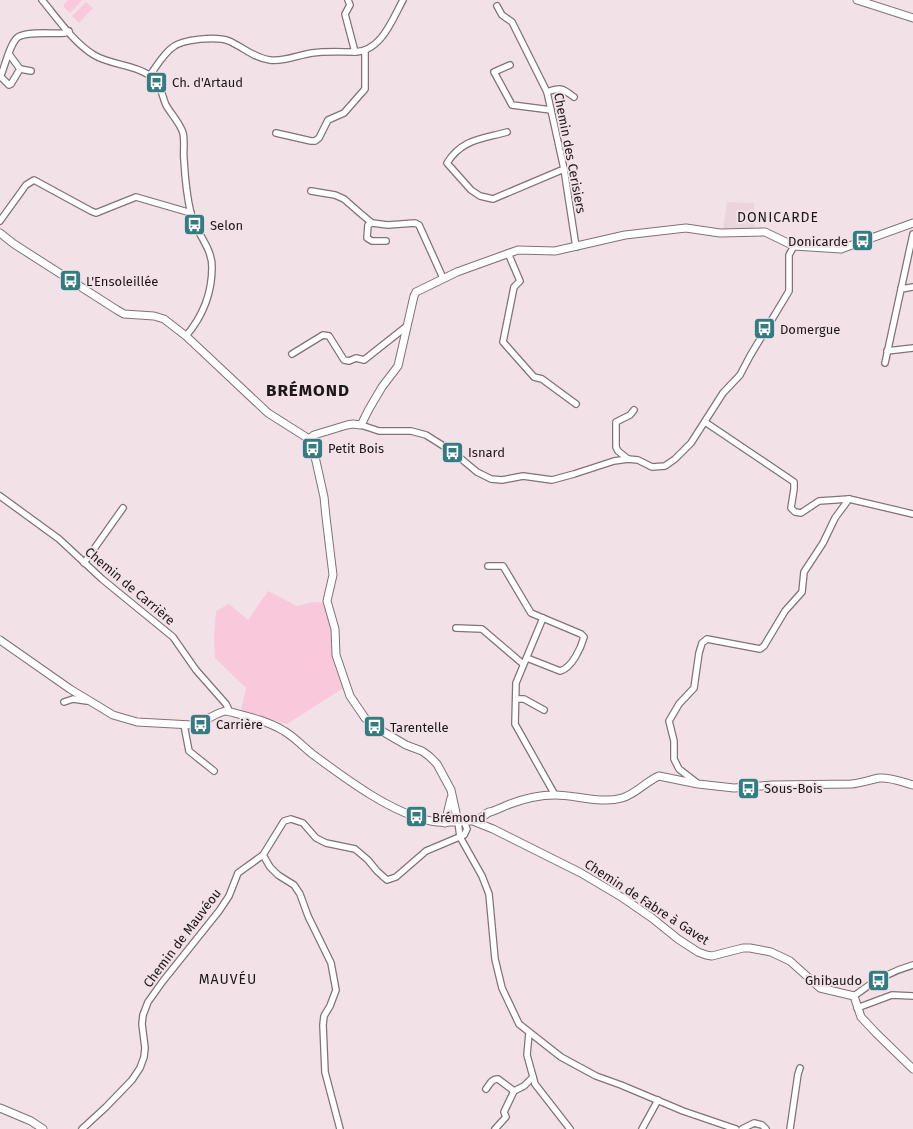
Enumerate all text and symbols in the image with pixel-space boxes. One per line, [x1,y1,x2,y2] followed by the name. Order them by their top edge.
[144,69,170,95] bus stop icon: Ch. d'Artaud
[172,75,243,90] place label: Ch. d'Artaud
[551,91,589,215] street label: Chemin des Cerisiers
[737,209,819,226] district label: DONICARDE
[181,212,207,238] bus stop icon: Selon
[210,218,243,233] place label: Selon
[850,228,876,254] bus stop icon: Donicarde
[788,234,848,249] place label: Donicarde
[58,268,84,294] bus stop icon: L'Ensoleillée
[86,274,158,289] place label: L'Ensoleillée
[752,316,778,342] bus stop icon: Domergue
[780,322,840,337] place label: Domergue
[266,380,350,401] district label: BRÉMOND
[299,435,325,461] bus stop icon: Petit Bois
[440,439,466,465] bus stop icon: Isnard
[328,441,384,456] place label: Petit Bois
[468,445,505,460] place label: Isnard
[82,544,178,628] street label: Chemin de Carrière
[187,711,213,737] bus stop icon: Carrière
[362,714,388,740] bus stop icon: Tarentelle
[216,717,263,732] place label: Carrière
[390,720,449,735] place label: Tarentelle
[735,775,761,801] bus stop icon: Sous-Bois
[764,781,823,796] place label: Sous-Bois
[403,804,429,830] bus stop icon: Brémond
[432,810,486,825] place label: Brémond
[582,856,712,948] street label: Chemin de Fabre à Gavet
[140,886,224,990] street label: Chemin de Mauvéou
[865,967,891,993] bus stop icon: Ghibaudo
[199,970,257,988] district label: MAUVÉU
[805,973,862,988] place label: Ghibaudo

